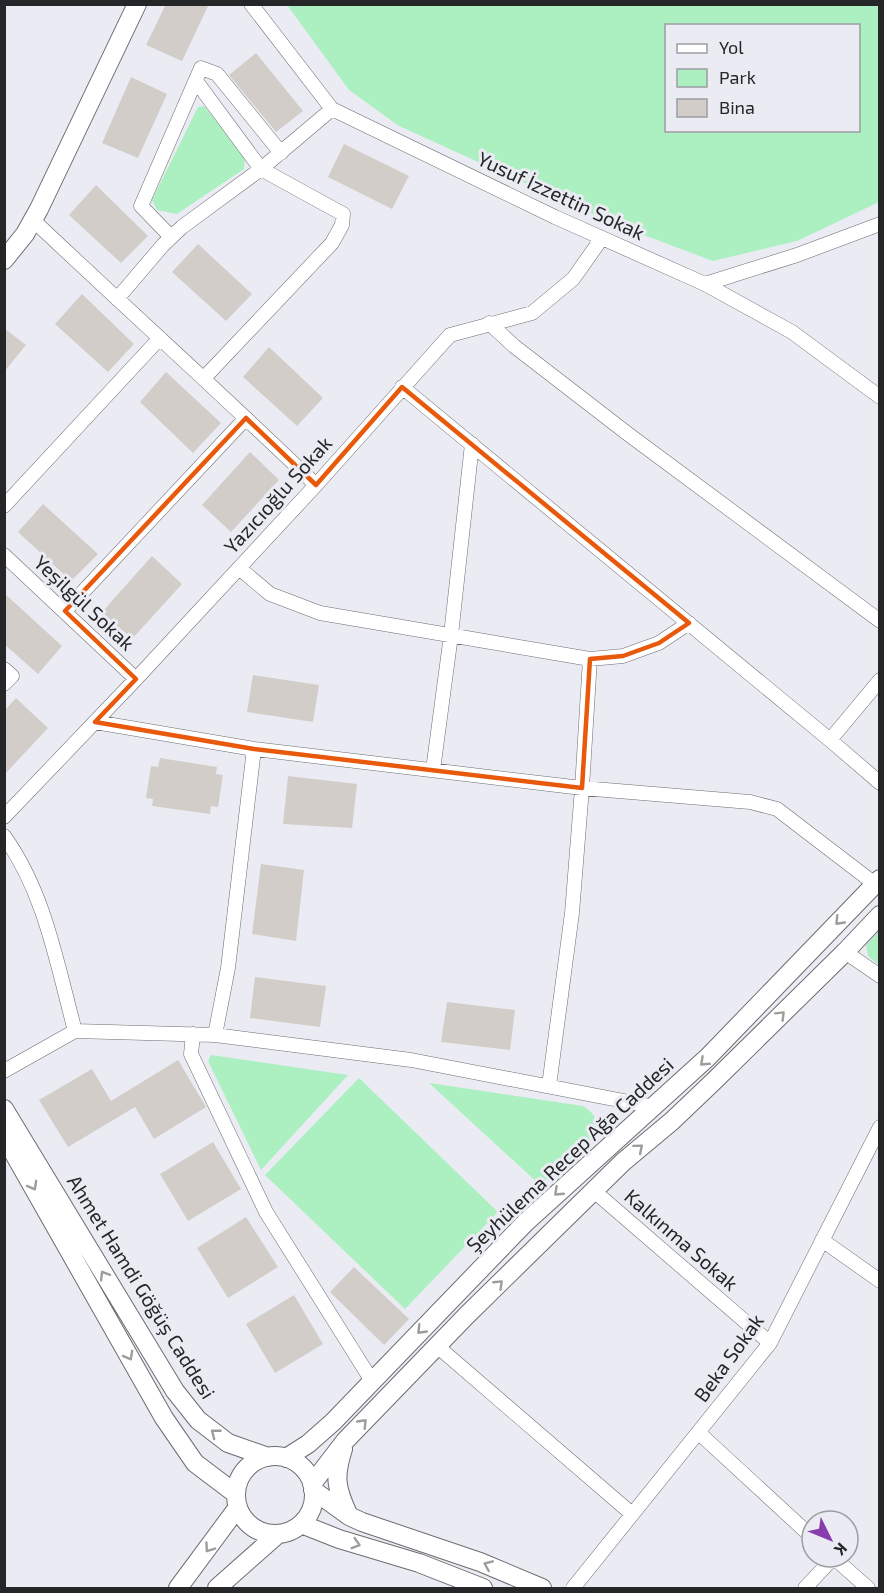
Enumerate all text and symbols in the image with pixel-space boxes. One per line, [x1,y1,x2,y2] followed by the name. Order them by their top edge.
[665,24,860,132] legend
[719,36,744,58] text: Yol
[719,66,756,88] text: Park
[719,96,755,118] text: Bina
[474,146,649,244] street label: Yusuf İzzettin Sokak
[218,431,336,558] street label: Yazıcıoğlu Sokak
[29,550,140,656] street label: Yeşilgül Sokak
[835,915,846,925] one-way arrow
[774,1011,785,1022] one-way arrow
[461,1052,678,1257] street label: Şeyhülema Recep Ağa Caddesi
[700,1054,711,1065] one-way arrow
[633,1144,644,1155] one-way arrow
[62,1170,221,1403] street label: Ahmet Hamdi Göğüş Caddesi
[26,1180,38,1191] one-way arrow
[620,1183,743,1295] street label: Kalkınma Sokak
[555,1185,565,1196] one-way arrow
[100,1271,112,1281] one-way arrow
[492,1280,503,1291] one-way arrow
[688,1309,768,1406] street label: Beka Sokak
[418,1323,429,1334] one-way arrow
[122,1350,133,1360] one-way arrow
[355,1419,366,1430] one-way arrow
[211,1430,222,1441] one-way arrow
[800,1509,860,1569] north arrow
[350,1537,361,1549] one-way arrow
[830,1539,852,1560] text: K
[205,1542,216,1553] one-way arrow
[484,1560,495,1572] one-way arrow

